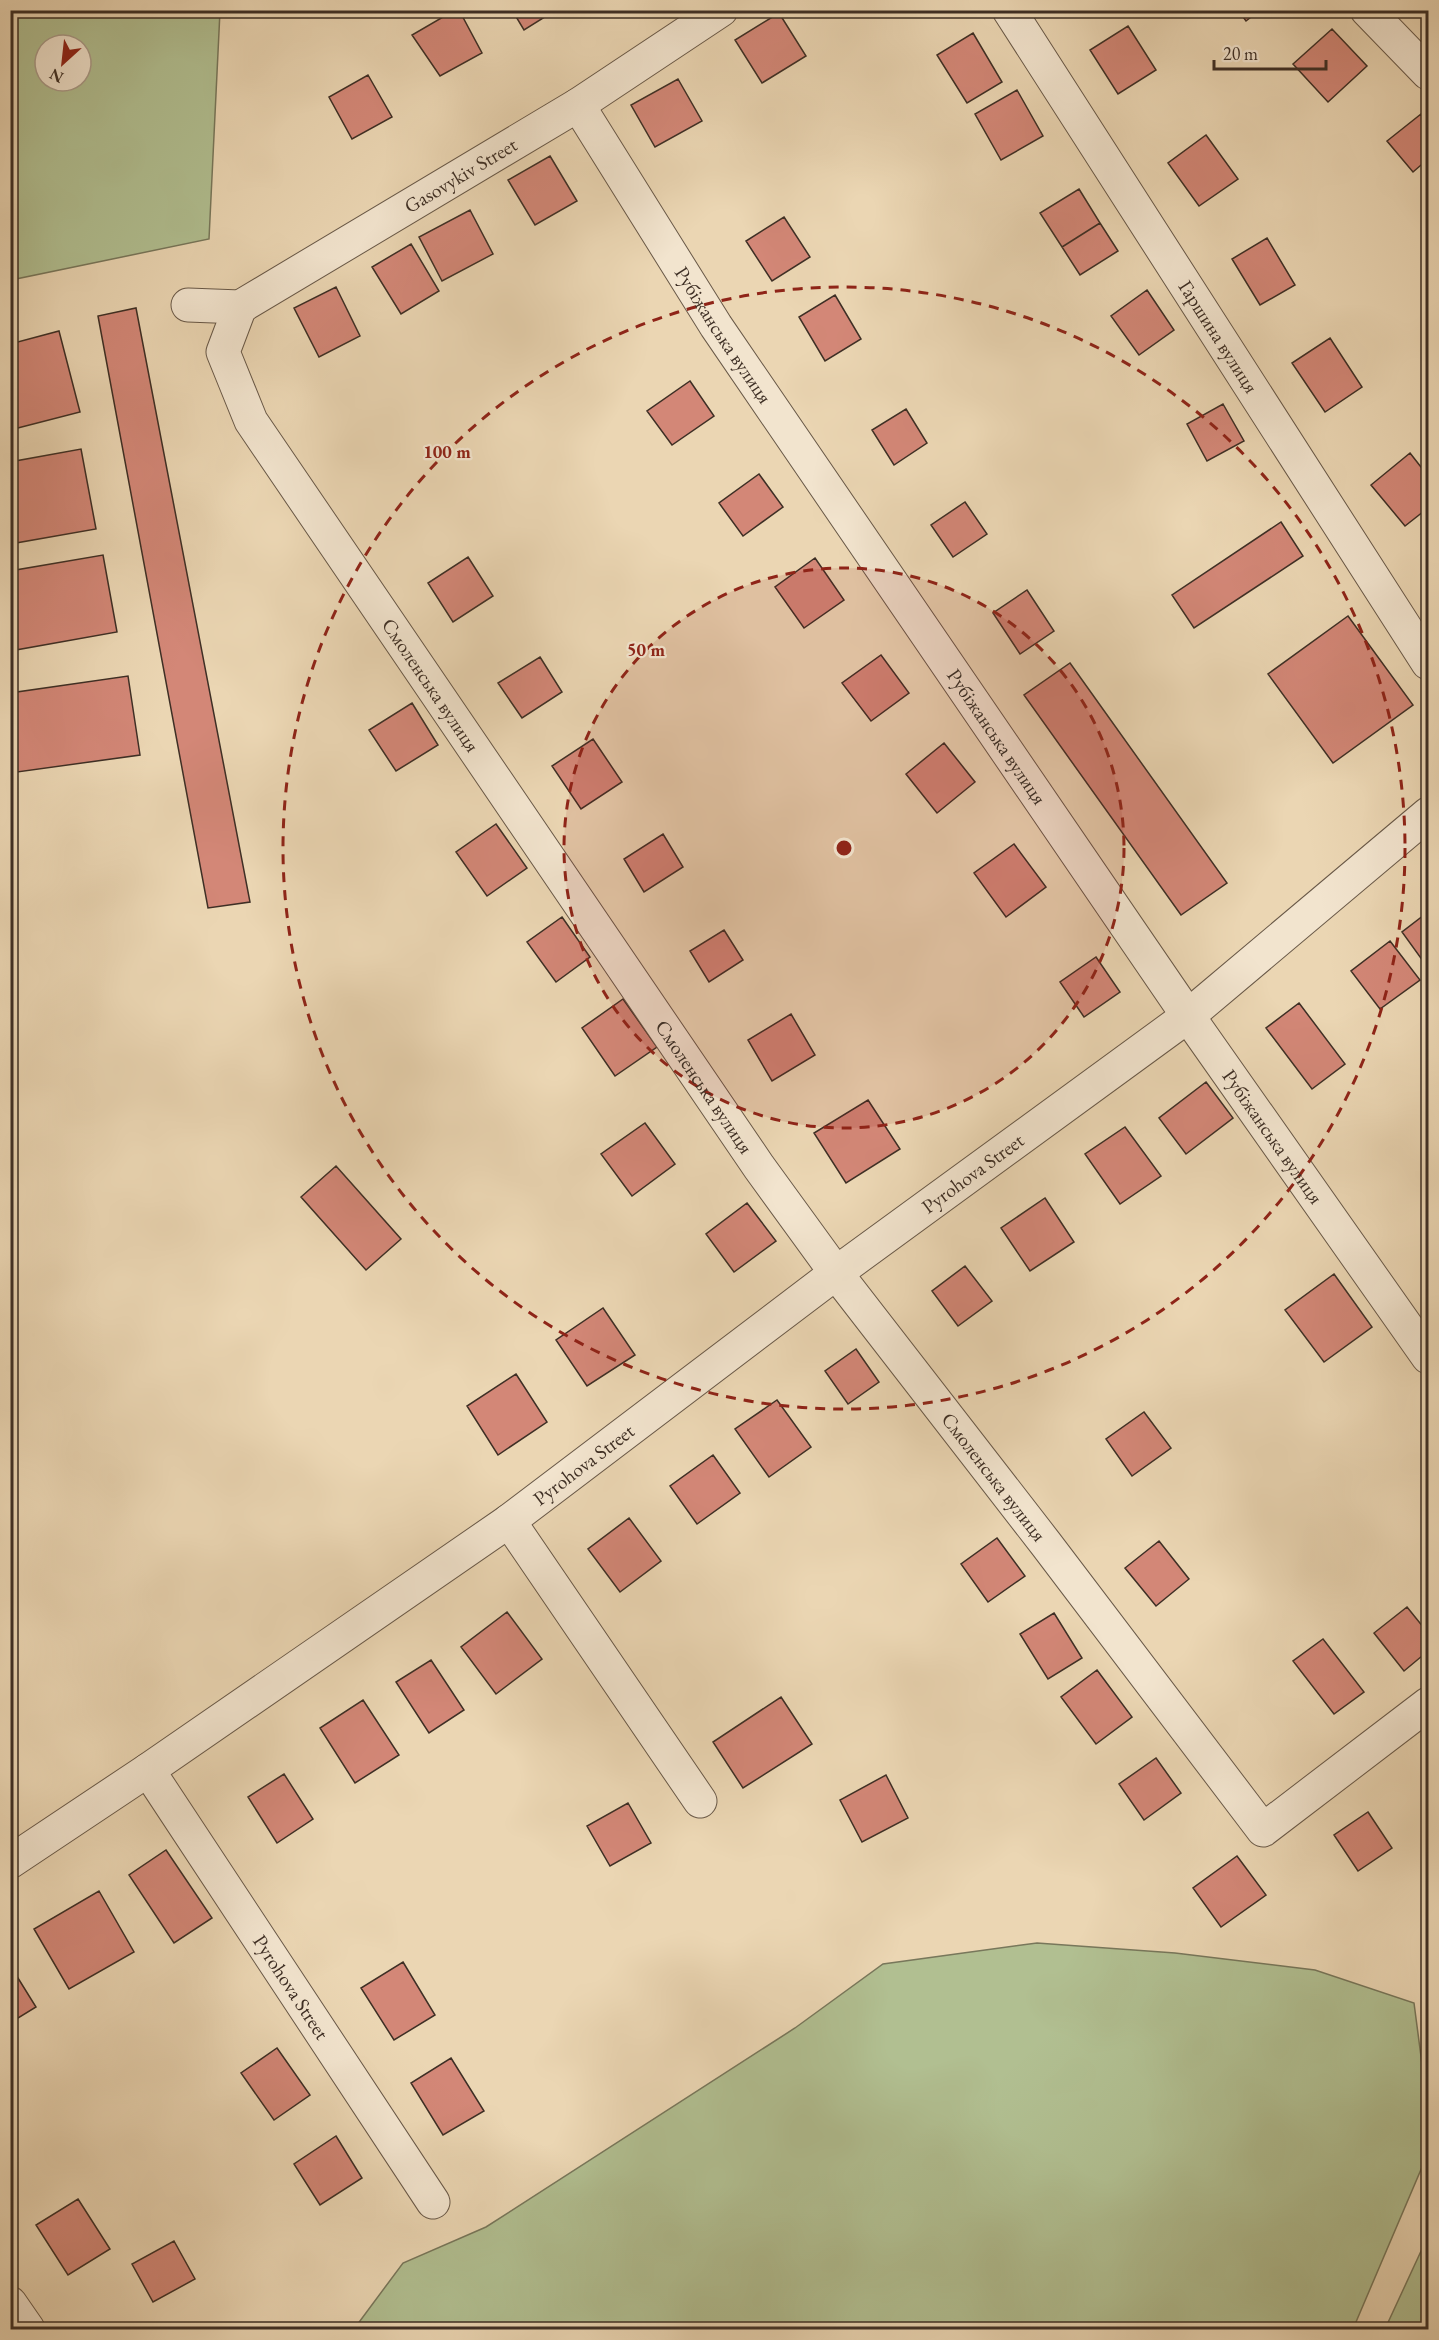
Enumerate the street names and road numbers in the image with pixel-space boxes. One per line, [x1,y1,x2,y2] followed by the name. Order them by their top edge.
[399,131,522,219] street label: Gasovykiv Street
[669,261,778,408] street label: Рубіжанська вулиця
[1173,275,1264,398] street label: Гаршина вулиця
[376,613,486,757] street label: Смоленська вулиця
[941,664,1053,810] street label: Рубіжанська вулиця
[649,1015,759,1159] street label: Смоленська вулиця
[1216,1064,1329,1209] street label: Рубіжанська вулиця
[916,1127,1030,1219] street label: Pyrohova Street
[936,1407,1052,1547] street label: Смоленська вулиця
[528,1417,640,1511] street label: Pyrohova Street
[247,1930,336,2045] street label: Pyrohova Street

